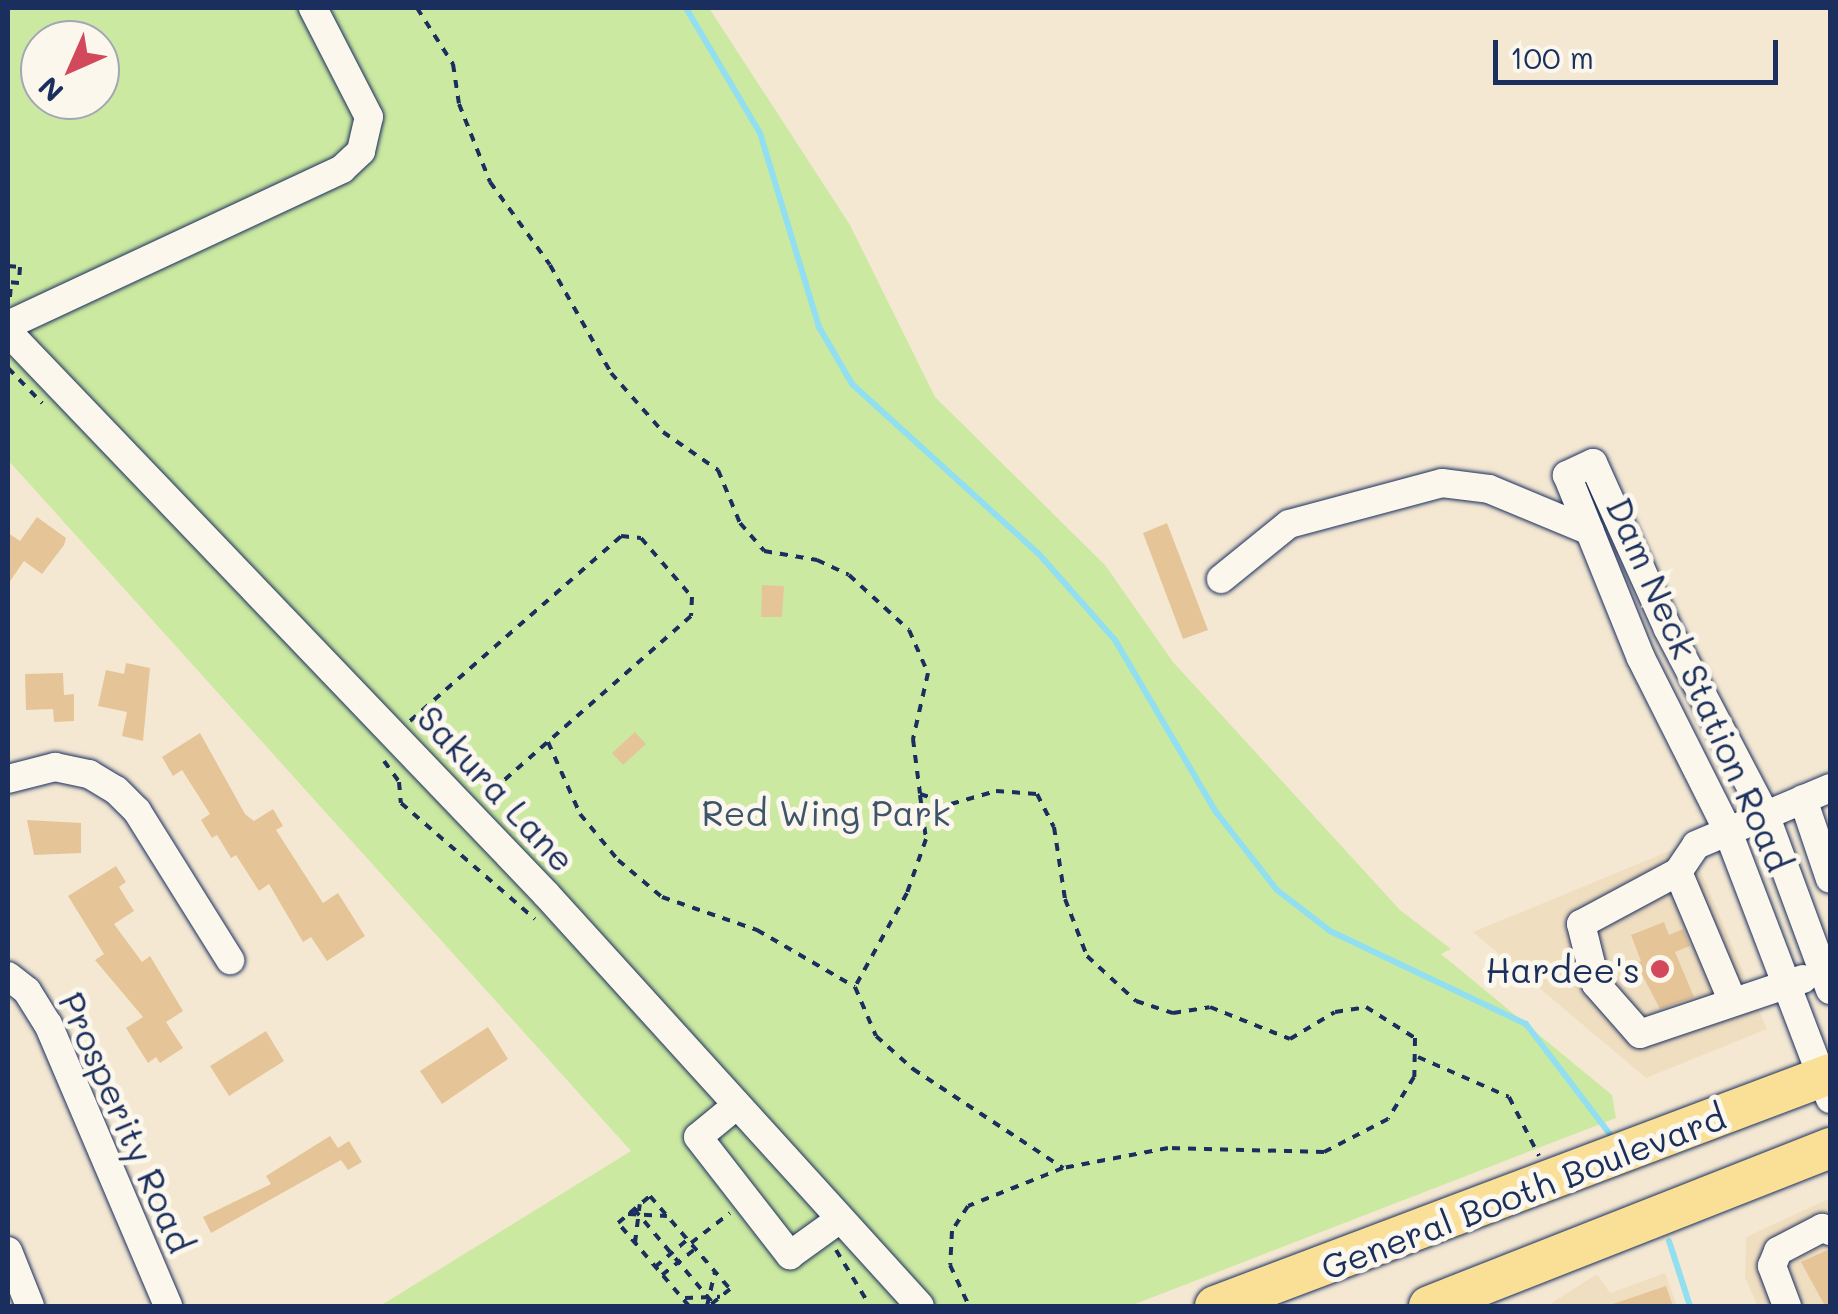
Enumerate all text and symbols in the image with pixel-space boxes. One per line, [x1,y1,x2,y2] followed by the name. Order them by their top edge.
[20,20,120,120] north arrow
[1498,20,1783,82] scale bar
[1510,37,1594,77] text: 100 m
[30,70,70,110] text: N
[1599,491,1801,877] street label: Dam Neck Station Road
[410,696,584,880] street label: Sakura Lane
[701,791,951,833] park label: Red Wing Park
[1485,948,1640,990] place label: Hardee's
[1649,958,1671,980] marker: Hardee's
[51,985,203,1259] street label: Prosperity Road
[1315,1094,1731,1288] street label: General Booth Boulevard

